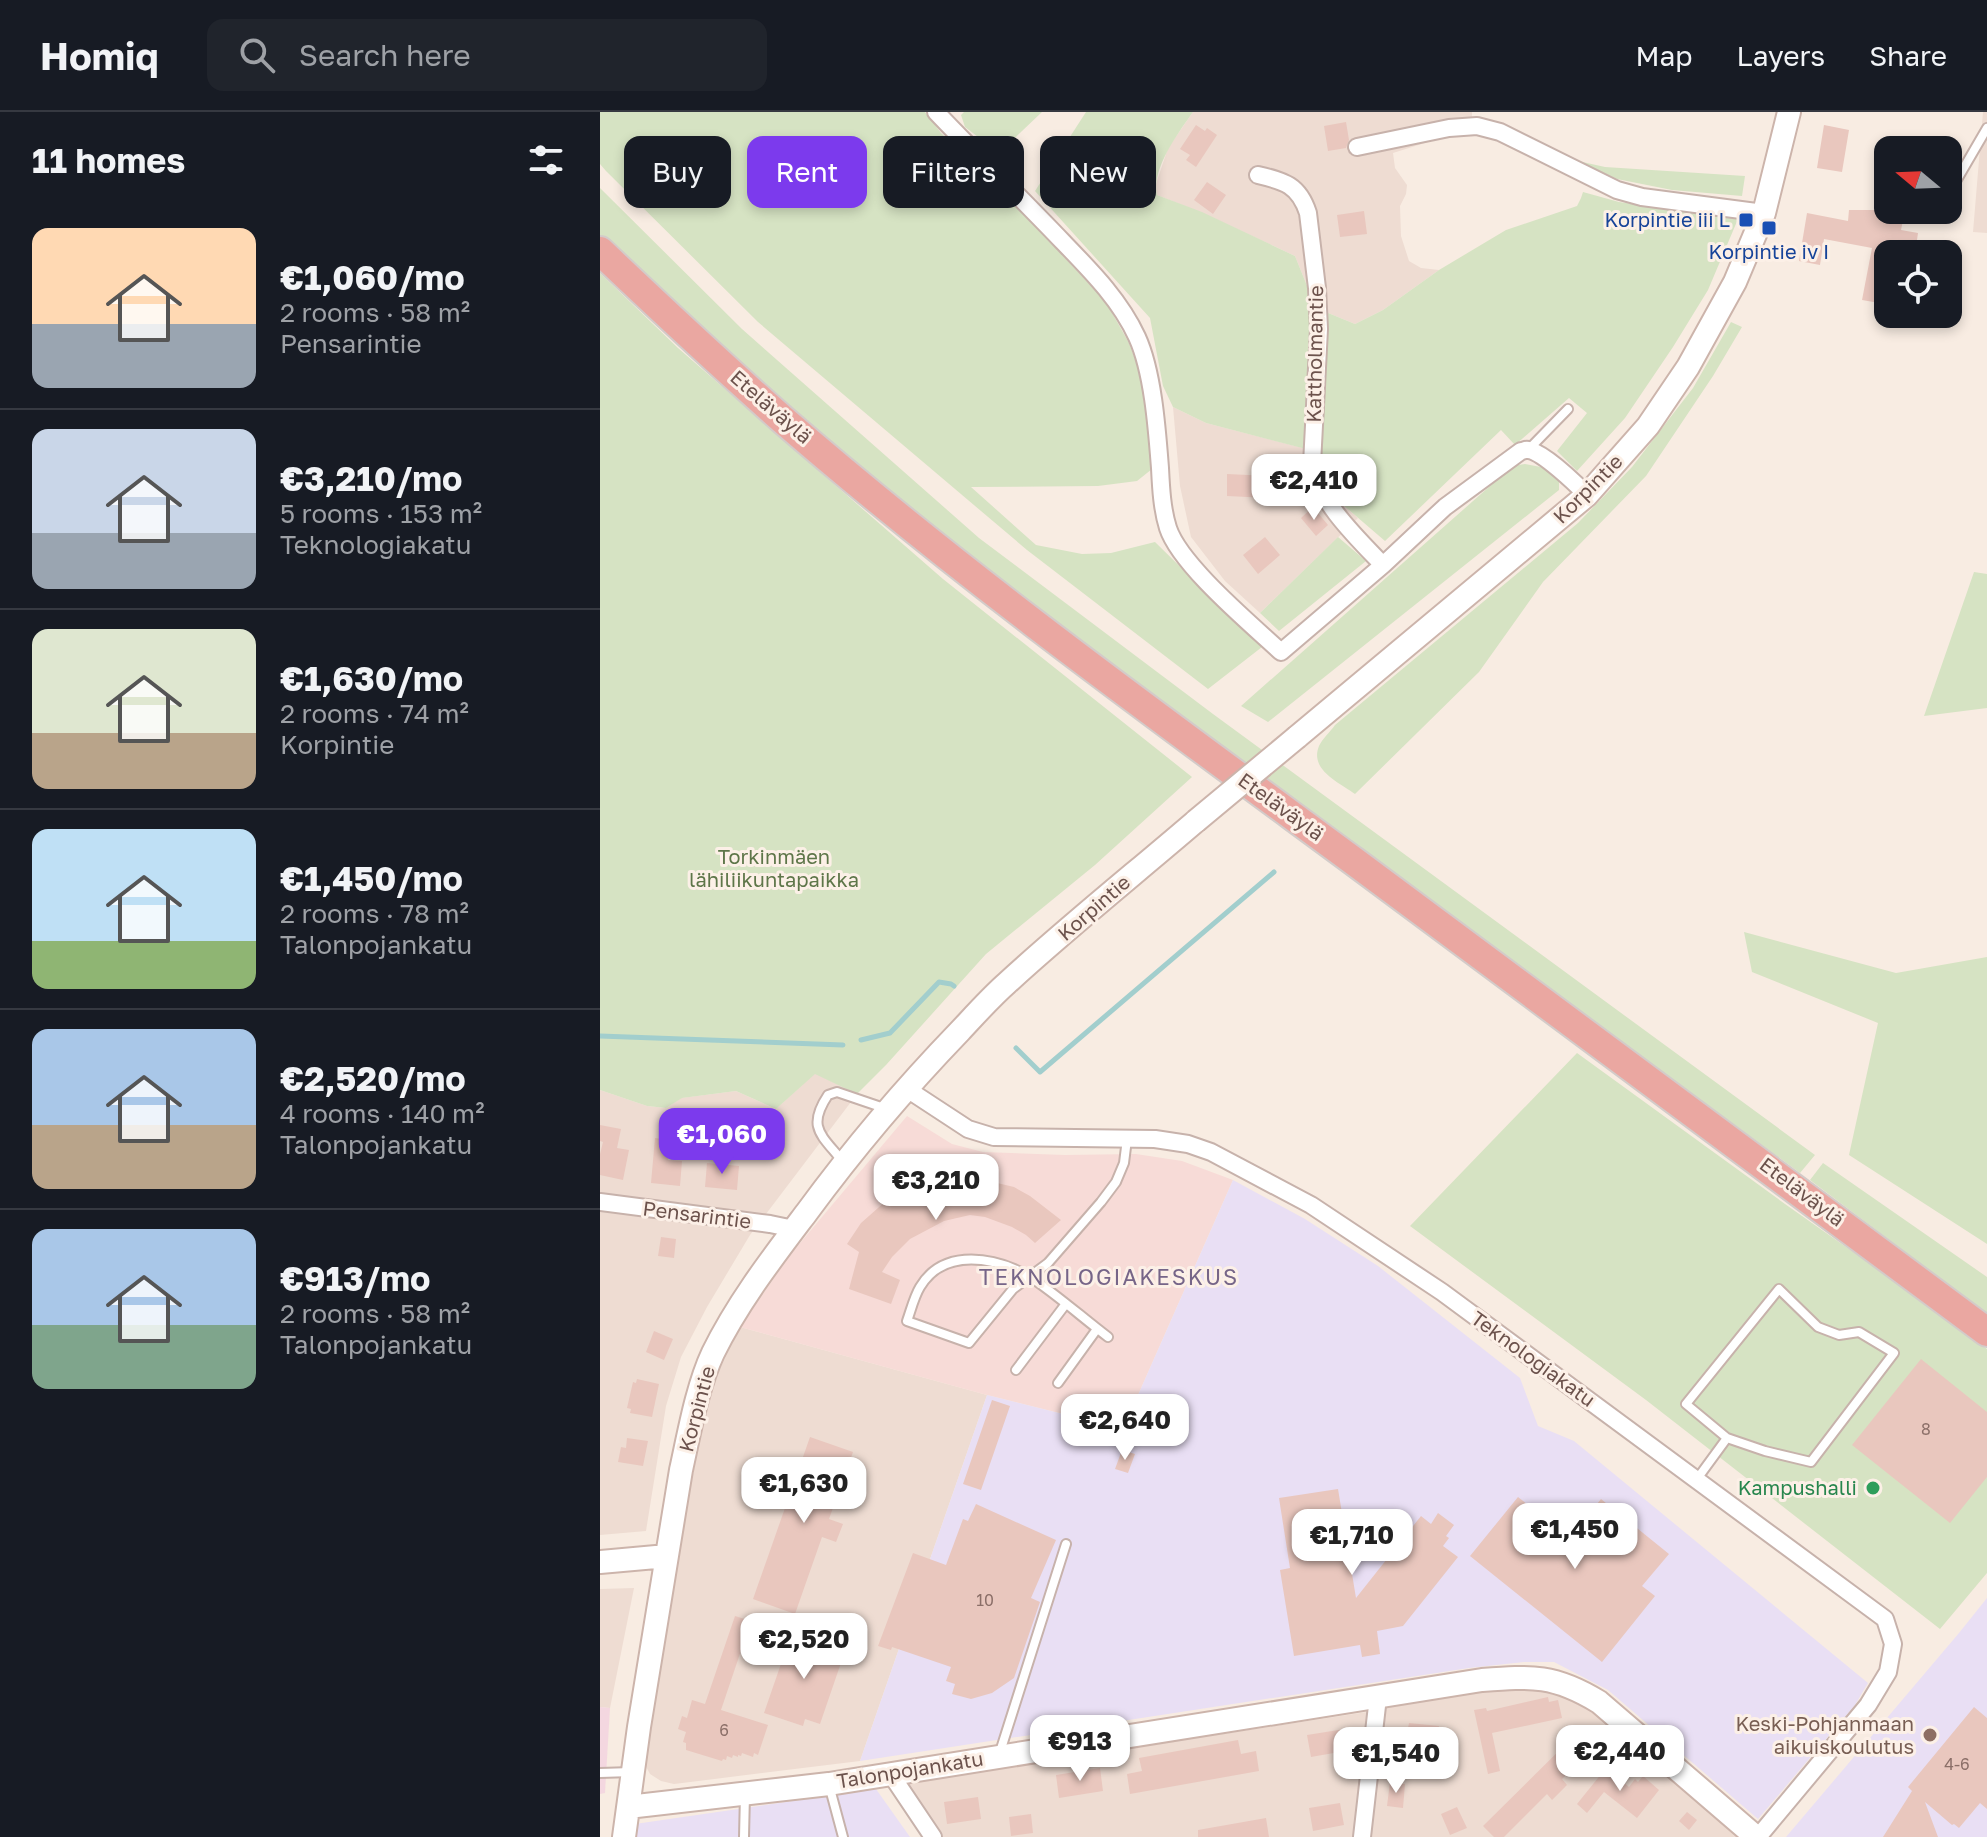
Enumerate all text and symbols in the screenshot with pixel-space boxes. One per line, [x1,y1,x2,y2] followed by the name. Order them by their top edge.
[207,19,767,91] search box
[40,33,159,78] text: Homiq
[235,33,279,77] icon: search
[299,37,471,73] text: Search here
[1635,39,1693,72] text: Map
[1737,39,1825,72] text: Layers
[1869,39,1947,72] text: Share
[624,136,731,208] chip: Buy
[747,136,867,208] chip: Rent
[883,136,1024,208] chip: Filters
[1040,136,1156,208] chip: New
[1874,136,1962,224] north arrow
[1874,136,1962,328] map controls
[524,138,568,182] icon: filters
[32,140,185,180] text: 11 homes
[1605,207,1730,231] place label: Korpintie iii L
[1737,211,1755,229] marker: Korpintie iii L
[1760,219,1778,237] marker: Korpintie iv I
[1709,239,1829,263] place label: Korpintie iv I
[1874,240,1962,328] button: locate
[280,257,465,297] text: €1,060/mo
[96,260,192,356] icon: home
[1301,285,1327,423] street label: Kattholmantie
[280,297,470,328] text: 2 rooms · 58 m²
[280,328,422,359] text: Pensarintie
[726,364,817,448] street label: Eteläväylä
[1548,449,1627,528] street label: Korpintie
[1249,454,1379,522] pin: €2,410
[280,458,462,498] text: €3,210/mo
[96,461,192,557] icon: home
[1269,464,1359,495] text: €2,410
[280,498,482,529] text: 5 rooms · 153 m²
[280,529,471,560] text: Teknologiakatu
[280,658,463,698] text: €1,630/mo
[96,661,192,757] icon: home
[280,698,469,729] text: 2 rooms · 74 m²
[280,729,394,760] text: Korpintie
[1234,767,1329,845] street label: Eteläväylä
[689,844,859,891] park label: Torkinmäen lähiliikuntapaikka
[280,858,463,898] text: €1,450/mo
[96,861,192,957] icon: home
[1052,869,1134,945] street label: Korpintie
[280,898,469,929] text: 2 rooms · 78 m²
[280,929,472,960] text: Talonpojankatu
[280,1058,466,1098] text: €2,520/mo
[96,1061,192,1157] icon: home
[280,1098,485,1129] text: 4 rooms · 140 m²
[657,1108,787,1176] pin: €1,060
[677,1118,767,1149] text: €1,060
[280,1129,472,1160] text: Talonpojankatu
[1756,1152,1850,1231] street label: Eteläväylä
[871,1154,1001,1222] pin: €3,210
[892,1164,980,1195] text: €3,210
[642,1195,753,1233] street label: Pensarintie
[280,1258,430,1298] text: €913/mo
[96,1261,192,1357] icon: home
[979,1263,1239,1290] district label: TEKNOLOGIAKESKUS
[280,1298,470,1329] text: 2 rooms · 58 m²
[1467,1305,1600,1411] street label: Teknologiakatu
[280,1329,472,1360] text: Talonpojankatu
[673,1363,719,1454] street label: Korpintie
[1060,1394,1190,1462] pin: €2,640
[1079,1404,1171,1435] text: €2,640
[1921,1419,1931,1439] house number: 8
[739,1457,869,1525] pin: €1,630
[759,1467,849,1498] text: €1,630
[1738,1475,1857,1499] place label: Kampushalli
[1864,1479,1882,1497] marker: Kampushalli
[1510,1503,1640,1571] pin: €1,450
[1287,1509,1417,1577] pin: €1,710
[1530,1513,1620,1544] text: €1,450
[1310,1519,1394,1550] text: €1,710
[976,1590,994,1610] house number: 10
[739,1613,869,1681] pin: €2,520
[758,1623,850,1654] text: €2,520
[1735,1711,1914,1758] place label: Keski-Pohjanmaan aikuiskoulutus
[1033,1715,1127,1783] pin: €913
[719,1720,729,1740] house number: 6
[1048,1725,1112,1756] text: €913
[1555,1725,1685,1793] pin: €2,440
[1921,1726,1939,1744] marker: Keski-Pohjanmaan aikuiskoulutus
[1331,1727,1461,1795] pin: €1,540
[1574,1735,1666,1766] text: €2,440
[1351,1737,1441,1768] text: €1,540
[835,1746,985,1792] street label: Talonpojankatu
[1944,1754,1970,1774] house number: 4-6

